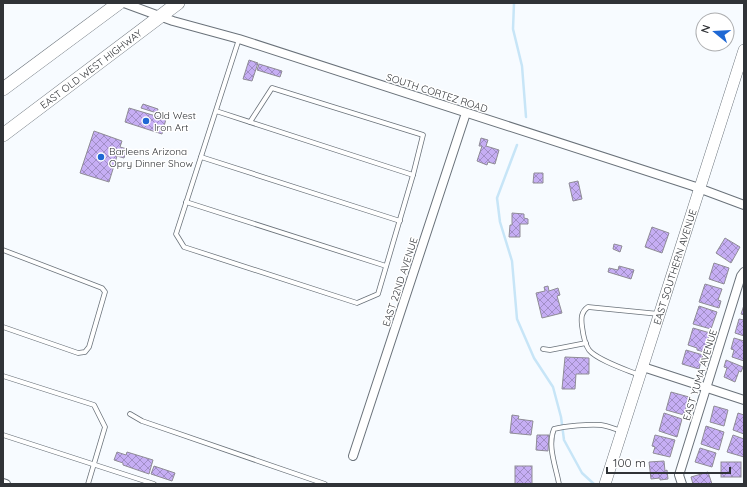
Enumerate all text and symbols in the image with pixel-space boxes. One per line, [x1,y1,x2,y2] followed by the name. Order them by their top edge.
[695,12,735,52] north arrow
[698,23,713,35] text: N
[37,26,145,111] street label: EAST OLD WEST HIGHWAY
[385,70,489,116] street label: SOUTH CORTEZ ROAD
[154,109,196,134] place label: Old West Iron Art
[141,116,151,126] marker: Old West Iron Art
[109,145,193,170] place label: Barleens Arizona Opry Dinner Show
[96,152,106,162] marker: Barleens Arizona Opry Dinner Show
[650,207,699,326] street label: EAST SOUTHERN AVENUE
[379,236,421,328] street label: EAST 22ND AVENUE
[680,328,720,422] street label: EAST YUMA AVENUE
[607,449,730,475] scale bar
[613,455,646,470] text: 100 m

